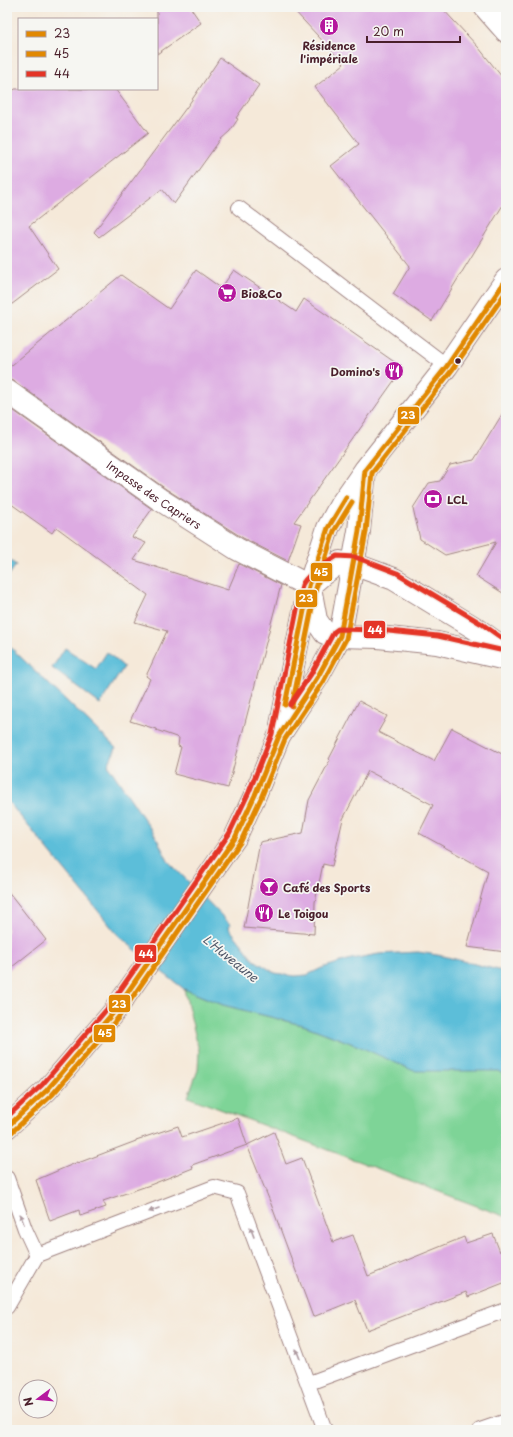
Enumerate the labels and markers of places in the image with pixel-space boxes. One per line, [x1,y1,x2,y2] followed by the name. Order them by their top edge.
[318,15,340,37] building icon: Résidence l'impériale
[300,37,359,67] place label: Résidence l'impériale
[216,282,238,304] supermarket icon: Bio&Co
[241,285,282,302] place label: Bio&Co
[453,356,463,366] unlabelled marker
[383,360,405,382] restaurant icon: Domino's
[331,363,380,380] place label: Domino's
[422,488,444,510] bank icon: LCL
[447,491,468,508] place label: LCL
[258,876,280,898] bar icon: Café des Sports
[283,879,371,896] place label: Café des Sports
[253,902,275,924] restaurant icon: Le Toigou
[278,905,329,922] place label: Le Toigou

